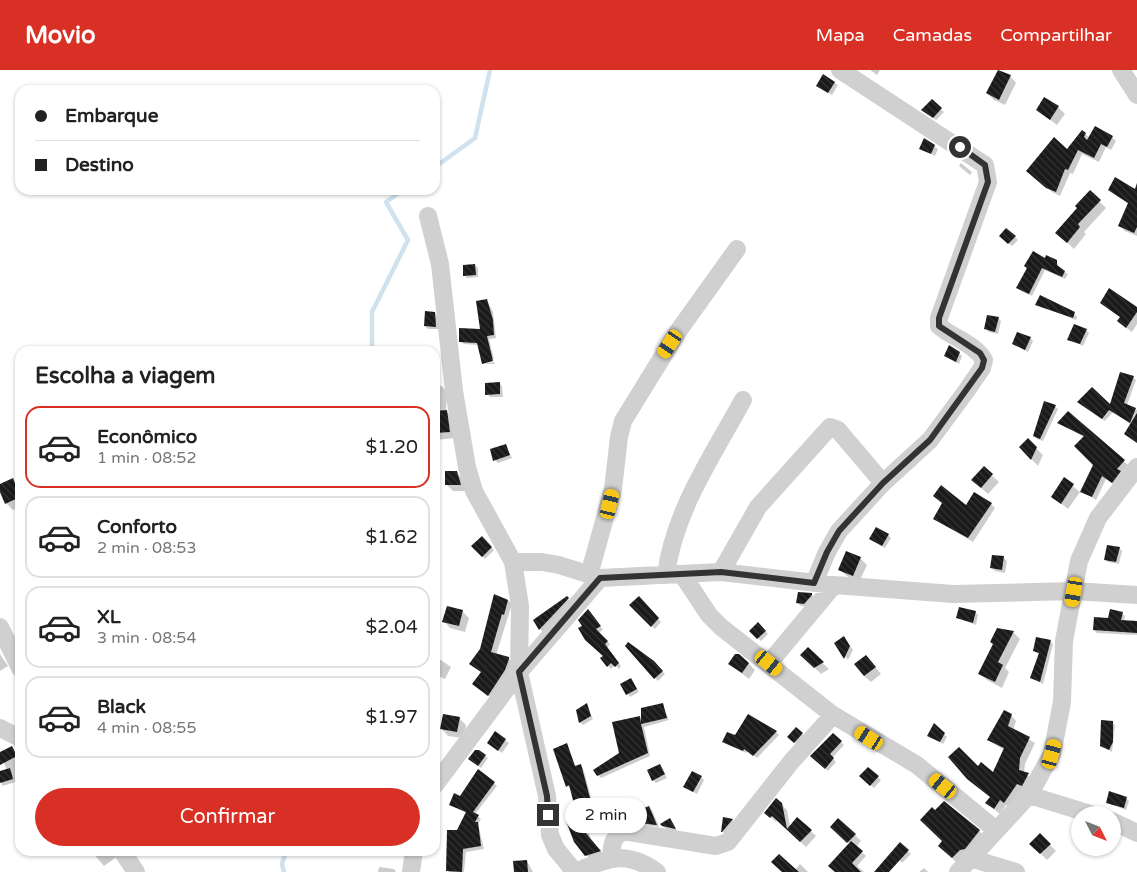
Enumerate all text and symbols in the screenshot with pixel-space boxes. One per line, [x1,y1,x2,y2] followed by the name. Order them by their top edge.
[25,21,96,50] text: Movio
[816,24,865,46] text: Mapa
[893,24,972,46] text: Camadas
[1000,24,1112,46] text: Compartilhar
[65,105,158,127] text: Embarque
[949,136,971,158] route start
[65,154,134,176] text: Destino
[655,327,684,361] car
[35,363,216,389] text: Escolha a viagem
[37,425,82,470] icon: car
[97,426,197,448] text: Econômico
[366,436,418,458] text: $1.20
[97,448,196,468] text: 1 min · 08:52
[599,488,620,520] car
[37,515,82,560] icon: car
[97,516,177,538] text: Conforto
[366,526,418,548] text: $1.62
[97,538,196,558] text: 2 min · 08:53
[1064,576,1083,608] car
[37,605,82,650] icon: car
[97,606,121,628] text: XL
[366,616,418,638] text: $2.04
[97,628,196,648] text: 3 min · 08:54
[752,648,785,678] car
[37,695,82,740] icon: car
[97,696,146,718] text: Black
[366,706,418,728] text: $1.97
[97,718,196,738] text: 4 min · 08:55
[852,724,885,752] car
[1040,738,1063,770] car
[926,771,959,801] car
[35,788,420,846] button: Confirmar
[566,798,648,832] callout: 2 min
[537,804,559,826] route end
[585,805,627,825] text: 2 min
[1071,806,1121,856] north arrow
[1071,806,1121,856] map controls

